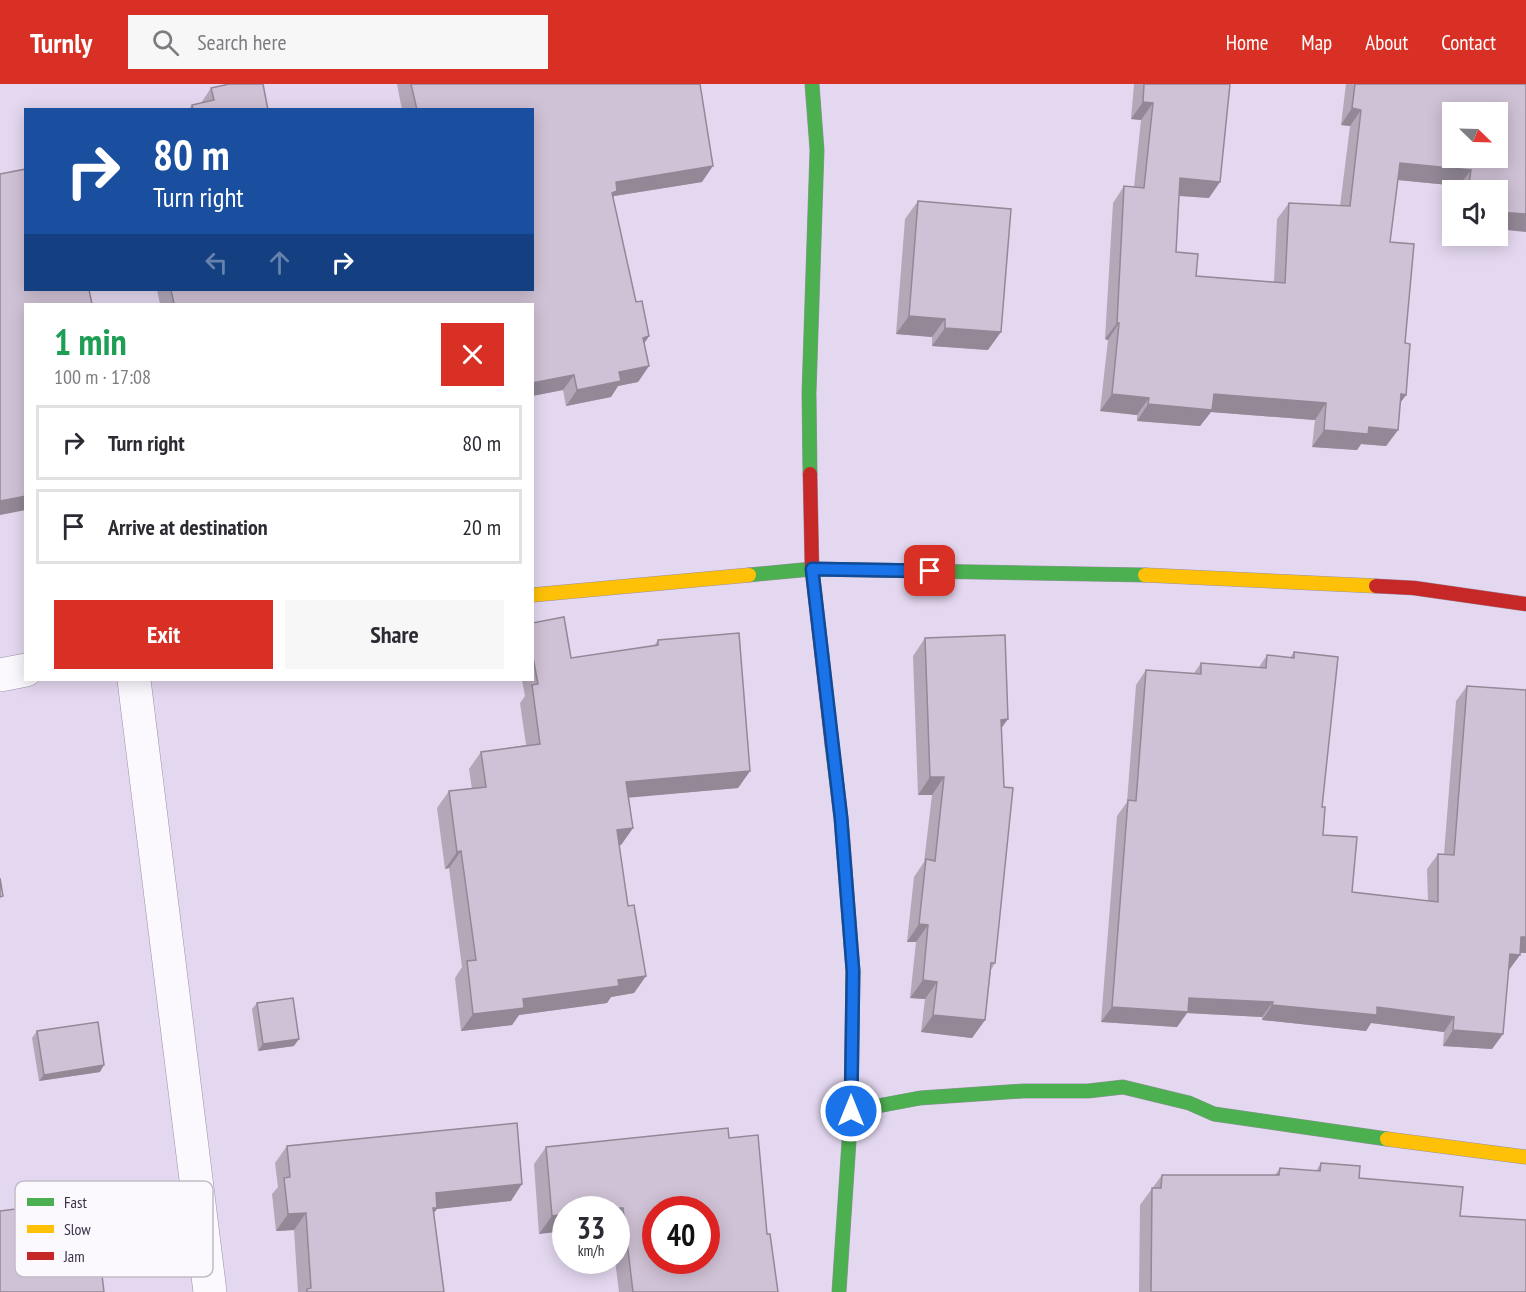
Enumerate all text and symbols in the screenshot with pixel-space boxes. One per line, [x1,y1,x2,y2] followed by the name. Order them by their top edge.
[128,15,548,69] search box
[30,24,92,61] text: Turnly
[149,26,182,59] icon: search
[197,28,287,56] text: Search here
[1226,29,1268,56] text: Home
[1301,29,1332,56] text: Map
[1365,29,1408,56] text: About
[1441,29,1496,56] text: Contact
[1442,102,1508,168] north arrow
[1442,102,1508,246] map controls
[153,127,230,182] text: 80 m
[54,132,132,210] icon: right
[153,180,244,214] text: Turn right
[1442,180,1508,246] button: sound
[200,246,233,279] icon: left
[263,246,296,279] icon: ahead
[326,246,359,279] icon: right
[54,318,127,365] text: 1 min
[441,323,504,386] button: close
[54,364,151,390] text: 100 m · 17:08
[57,426,90,459] icon: right
[108,429,185,457] text: Turn right
[462,429,501,457] text: 80 m
[57,510,90,543] icon: arrive
[108,513,268,541] text: Arrive at destination
[462,513,501,541] text: 20 m
[904,545,955,596] pin
[913,554,946,587] icon: arrive
[54,600,273,669] button: Exit
[285,600,504,669] button: Share
[819,1079,883,1143] position arrow
[15,1181,213,1277] legend
[64,1192,87,1212] text: Fast
[642,1196,720,1274] speed limit sign: 40
[577,1208,605,1247] text: 33
[64,1219,91,1239] text: Slow
[578,1241,604,1260] text: km/h
[63,1246,85,1266] text: Jam

